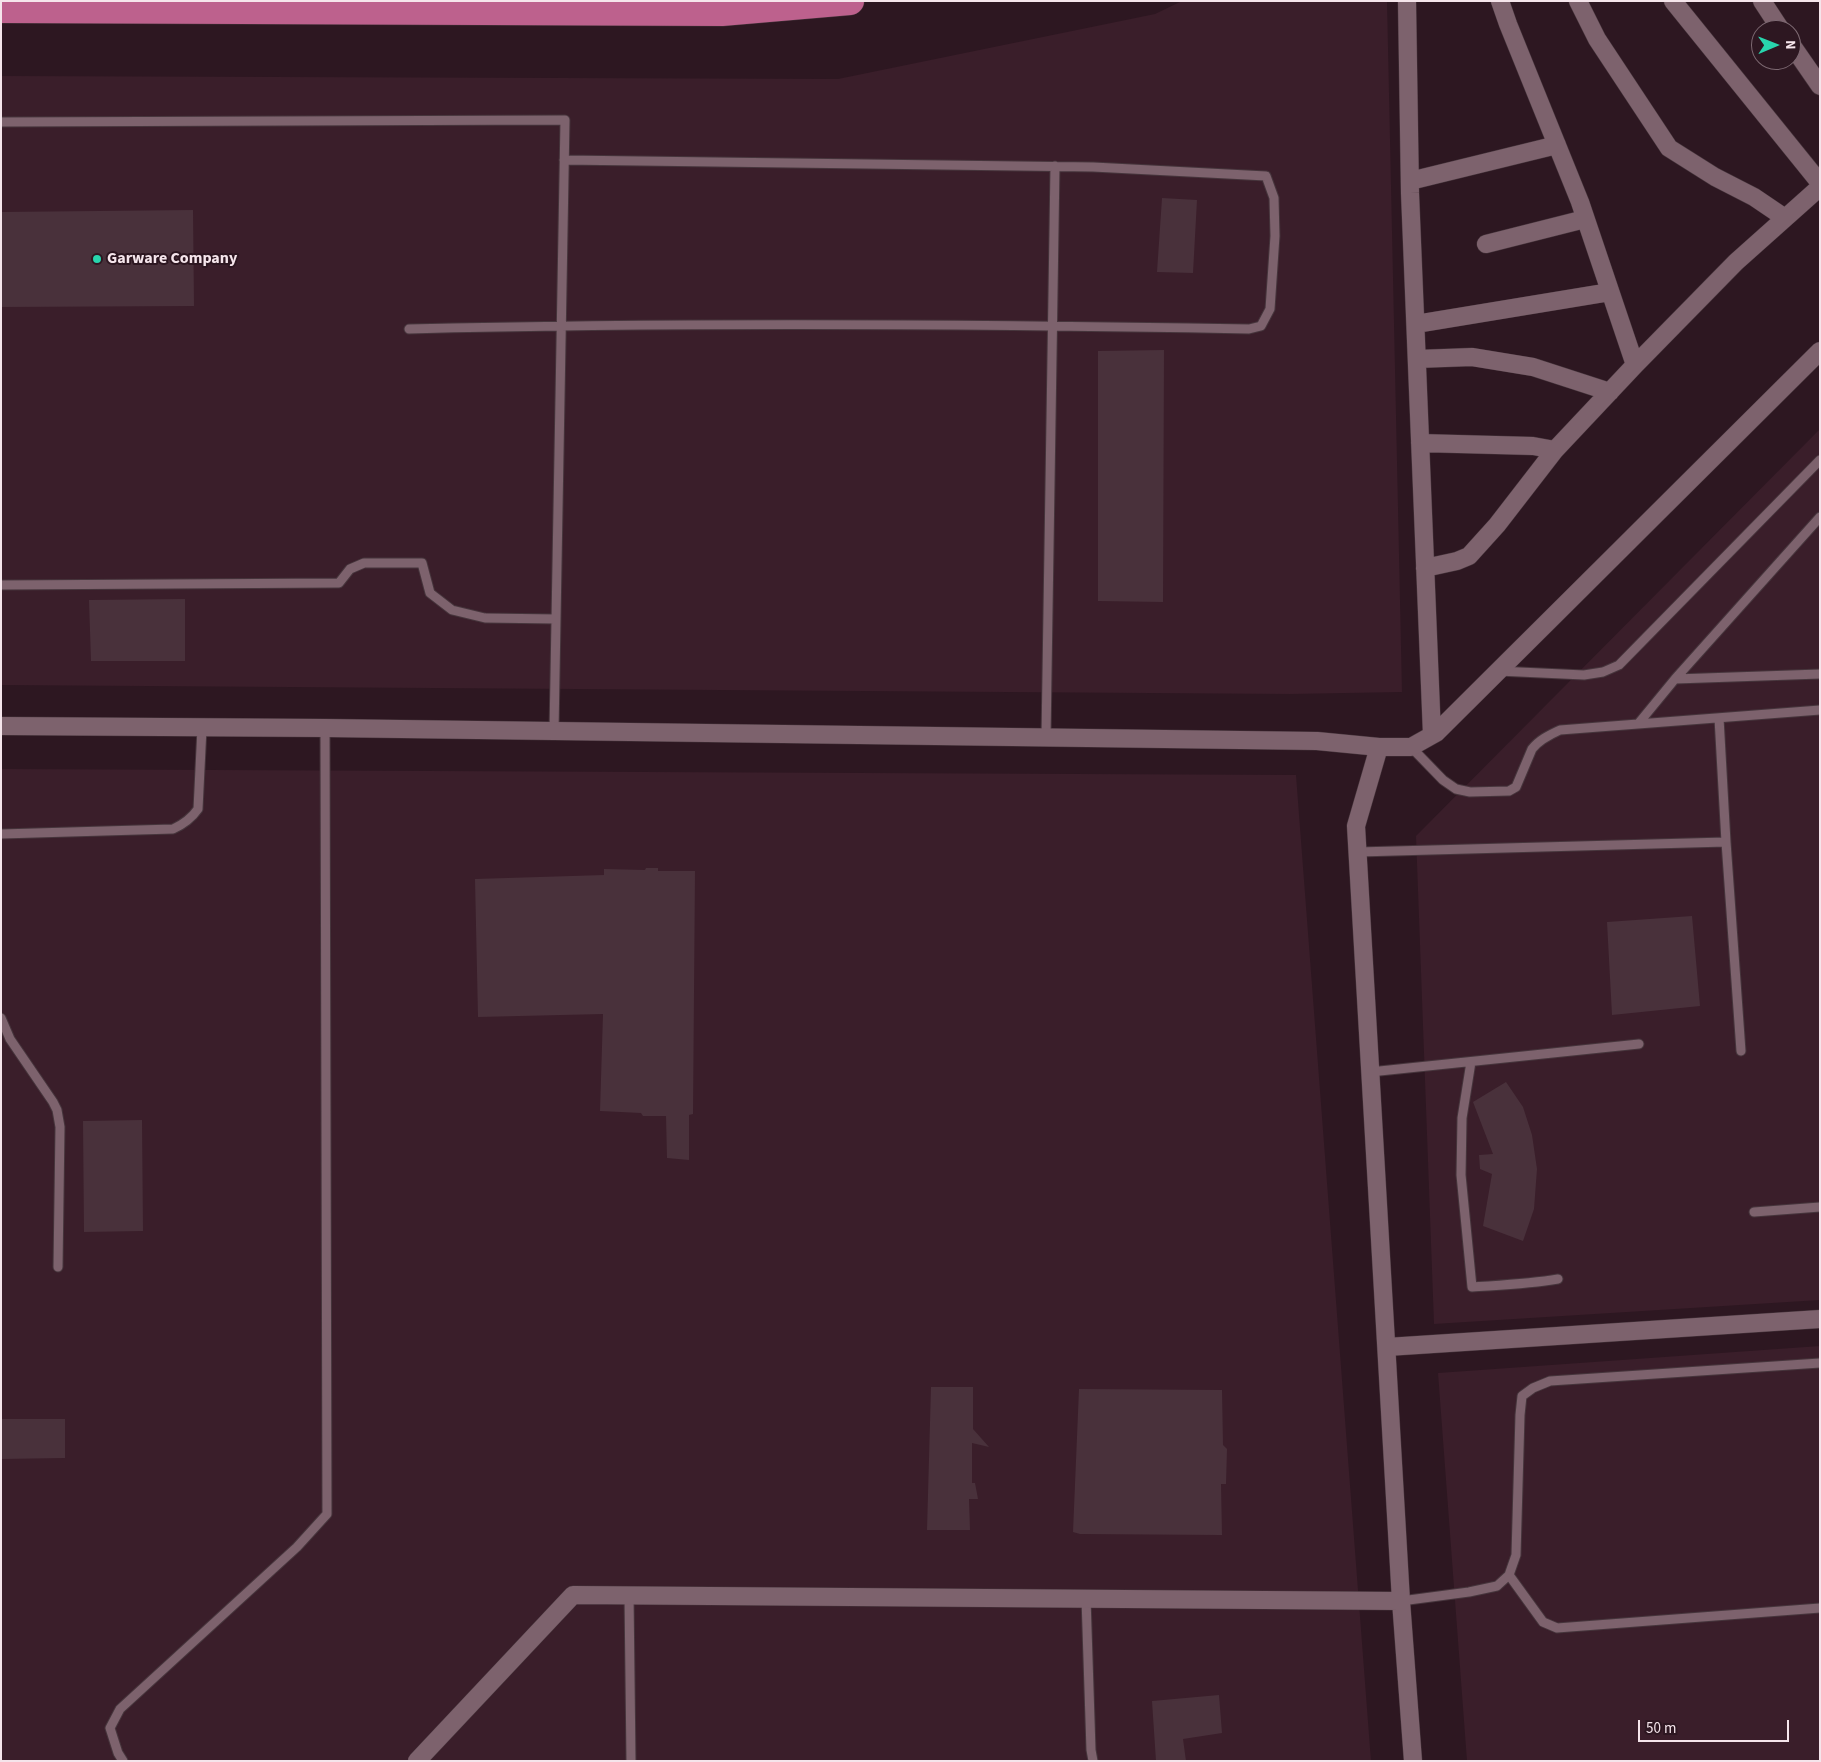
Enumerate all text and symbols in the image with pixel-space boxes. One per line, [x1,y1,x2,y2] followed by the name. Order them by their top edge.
[1751,20,1801,70] north arrow
[1780,40,1800,50] text: N
[107,249,237,269] place label: Garware Company
[91,253,103,265] marker: Garware Company
[1641,1710,1792,1742] scale bar
[1646,1718,1676,1739] text: 50 m

